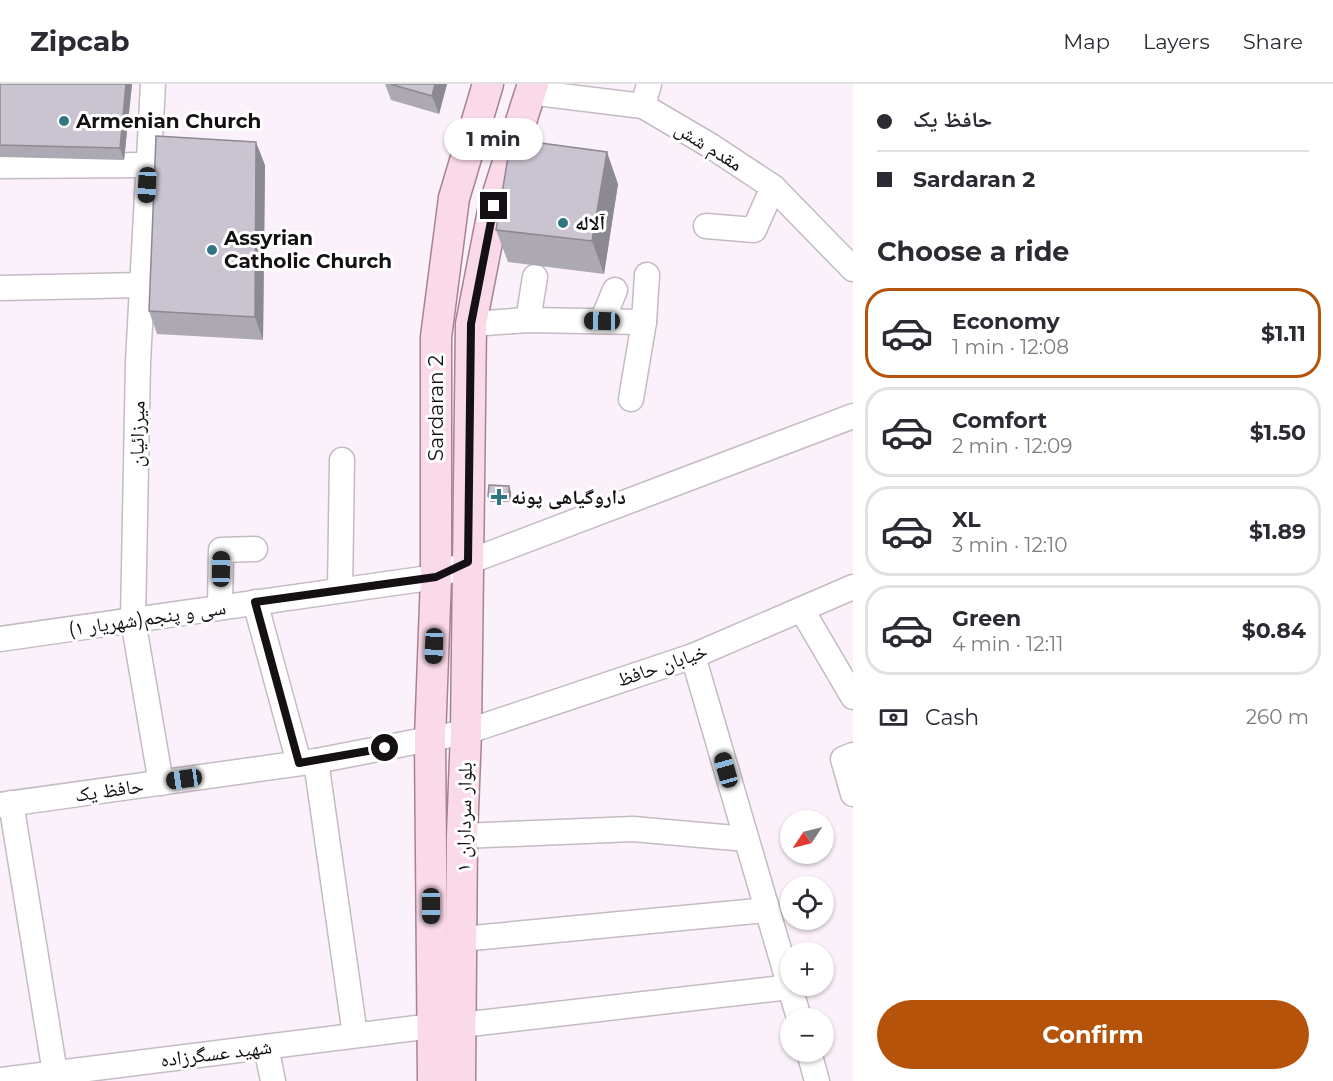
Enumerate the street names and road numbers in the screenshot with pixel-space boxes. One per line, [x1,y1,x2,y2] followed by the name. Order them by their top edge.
[670,116,747,178] street label: مقدم شش
[424,355,448,461] street label: Sardaran 2
[124,401,150,467] street label: میرزائیان
[66,595,228,643] street label: سی و پنجم(شهریار ۱)
[614,638,711,692] street label: خیابان حافظ
[451,762,477,872] street label: بلوار سرداران ۱
[73,773,145,807] street label: حافظ یک
[159,1034,273,1072] street label: شهید عسگرزاده

